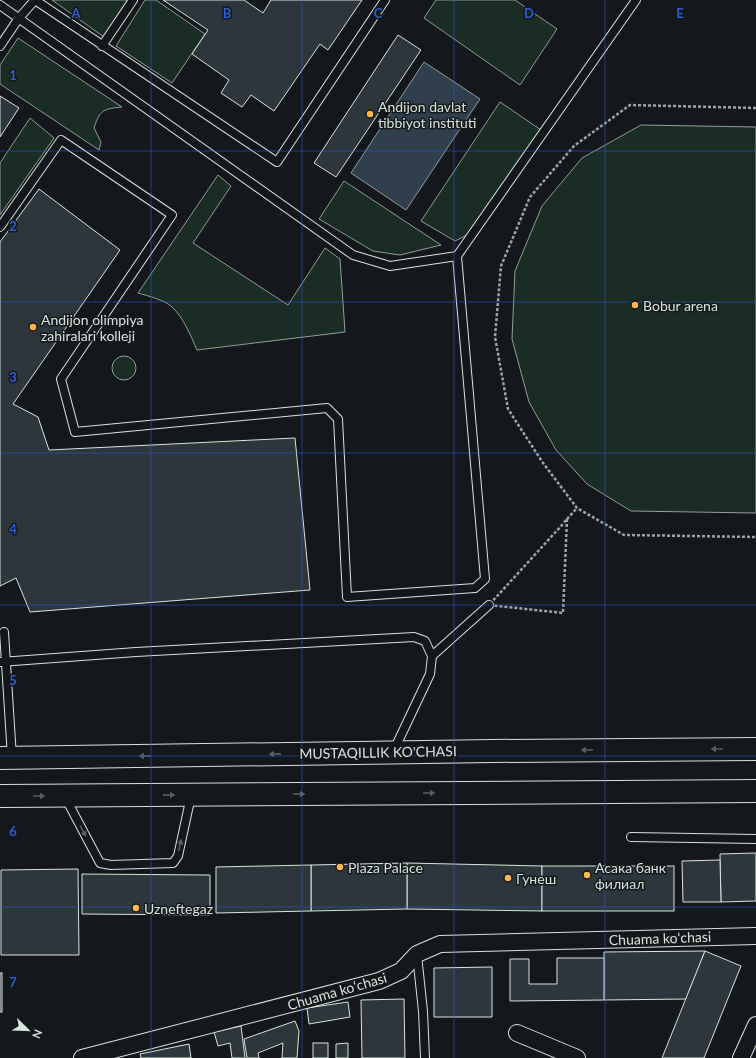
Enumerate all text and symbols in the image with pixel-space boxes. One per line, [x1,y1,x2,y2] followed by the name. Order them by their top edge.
[70,5,81,21] text: A
[223,5,232,21] text: B
[374,5,383,21] text: C
[524,5,534,21] text: D
[676,5,684,21] text: E
[9,67,17,83] text: 1
[378,98,476,131] place label: Andijon davlat tibbiyot instituti
[365,109,375,119] marker: Andijon davlat tibbiyot instituti
[9,218,17,234] text: 2
[643,297,718,314] place label: Bobur arena
[630,300,640,310] marker: Bobur arena
[41,311,144,344] place label: Andijon olimpiya zahiralari kolleji
[28,322,38,332] marker: Andijon olimpiya zahiralari kolleji
[9,369,17,385] text: 3
[9,521,17,537] text: 4
[9,672,17,688] text: 5
[299,742,457,762] street label: MUSTAQILLIK KO'CHASI
[710,746,723,752] one-way arrow
[580,747,593,753] one-way arrow
[268,751,281,757] one-way arrow
[138,753,151,759] one-way arrow
[423,790,436,796] one-way arrow
[293,791,306,797] one-way arrow
[163,792,176,798] one-way arrow
[33,793,46,799] one-way arrow
[9,823,17,839] text: 6
[79,825,86,837] one-way arrow
[178,839,184,851] one-way arrow
[348,859,423,876] place label: Plaza Palace
[595,859,667,892] place label: Асака банк филиал
[335,862,345,872] marker: Plaza Palace
[516,870,556,887] place label: Гунеш
[582,870,592,880] marker: Асака банк филиал
[503,873,513,883] marker: Гунеш
[144,900,213,917] place label: Uzneftegaz
[131,903,141,913] marker: Uzneftegaz
[608,928,712,948] street label: Chuama koʻchasi
[285,969,389,1013] street label: Chuama koʻchasi
[9,974,17,990] text: 7
[8,1010,48,1050] north arrow
[30,1028,45,1041] text: N

